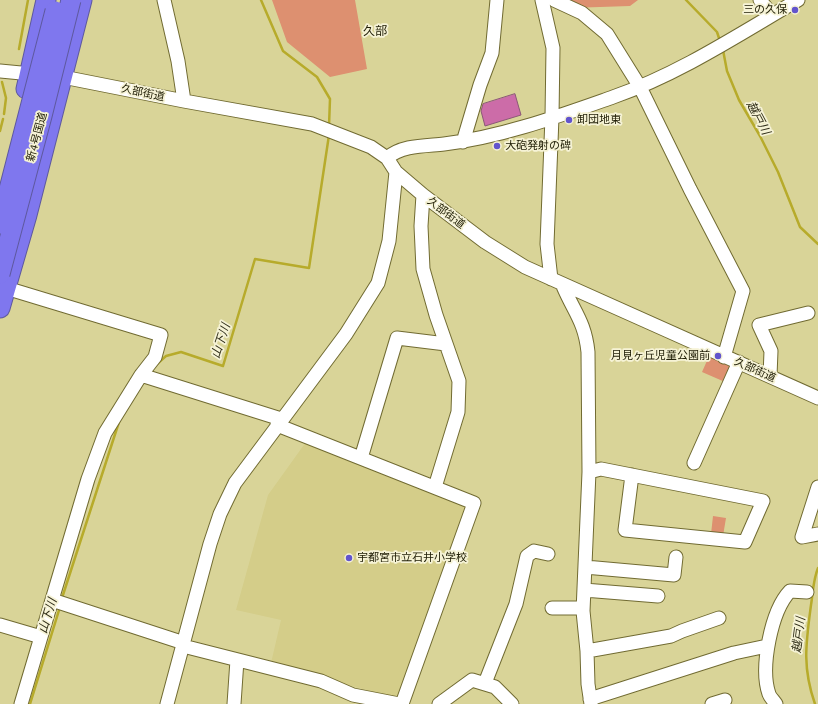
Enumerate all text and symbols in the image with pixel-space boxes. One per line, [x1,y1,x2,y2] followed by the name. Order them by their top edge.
[743,3,787,17] place label: 三の久保
[790,5,800,15] marker: 三の久保
[363,24,387,38] district label: 久部
[120,82,166,104] street label: 久部街道
[743,99,773,137] water label: 越戸川
[24,111,50,163] street label: 新4号国道
[577,113,621,127] place label: 卸団地東
[564,115,574,125] marker: 卸団地東
[505,139,571,153] place label: 大砲発射の碑
[492,141,502,151] marker: 大砲発射の碑
[424,194,468,232] street label: 久部街道
[209,322,233,360] water label: 山下川
[611,349,710,363] place label: 月見ヶ丘児童公園前
[713,351,723,361] marker: 月見ヶ丘児童公園前
[732,355,778,385] street label: 久部街道
[357,551,467,565] place label: 宇都宮市立石井小学校
[344,553,354,563] marker: 宇都宮市立石井小学校
[36,597,60,635] water label: 山下川
[790,616,808,654] water label: 越戸川

